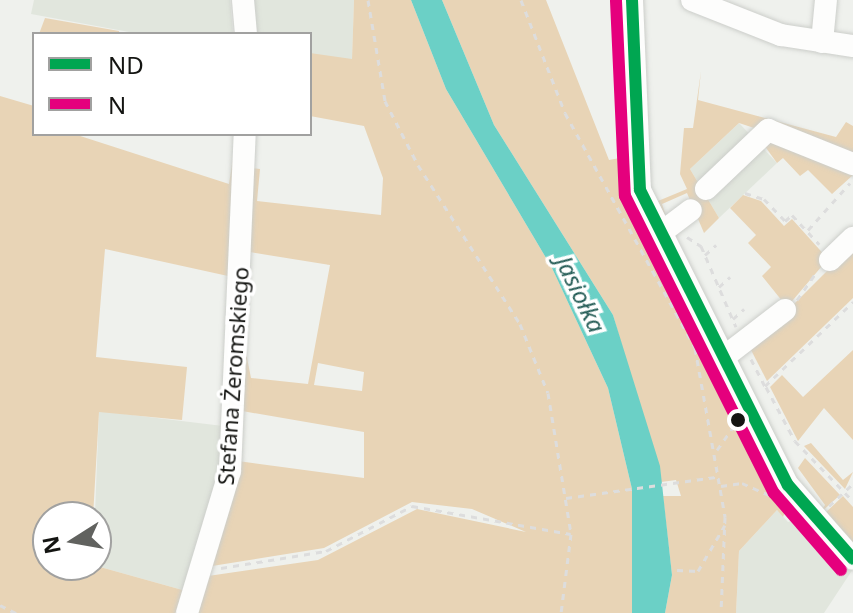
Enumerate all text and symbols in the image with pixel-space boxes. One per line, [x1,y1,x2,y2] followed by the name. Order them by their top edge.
[32,32,312,136] legend
[108,48,144,81] text: ND
[108,88,126,121] text: N
[550,251,612,337] water label: Jasiołka
[212,266,254,486] street label: Stefana Żeromskiego
[730,412,746,428] unlabelled marker
[32,501,112,581] north arrow
[34,534,67,557] text: N

